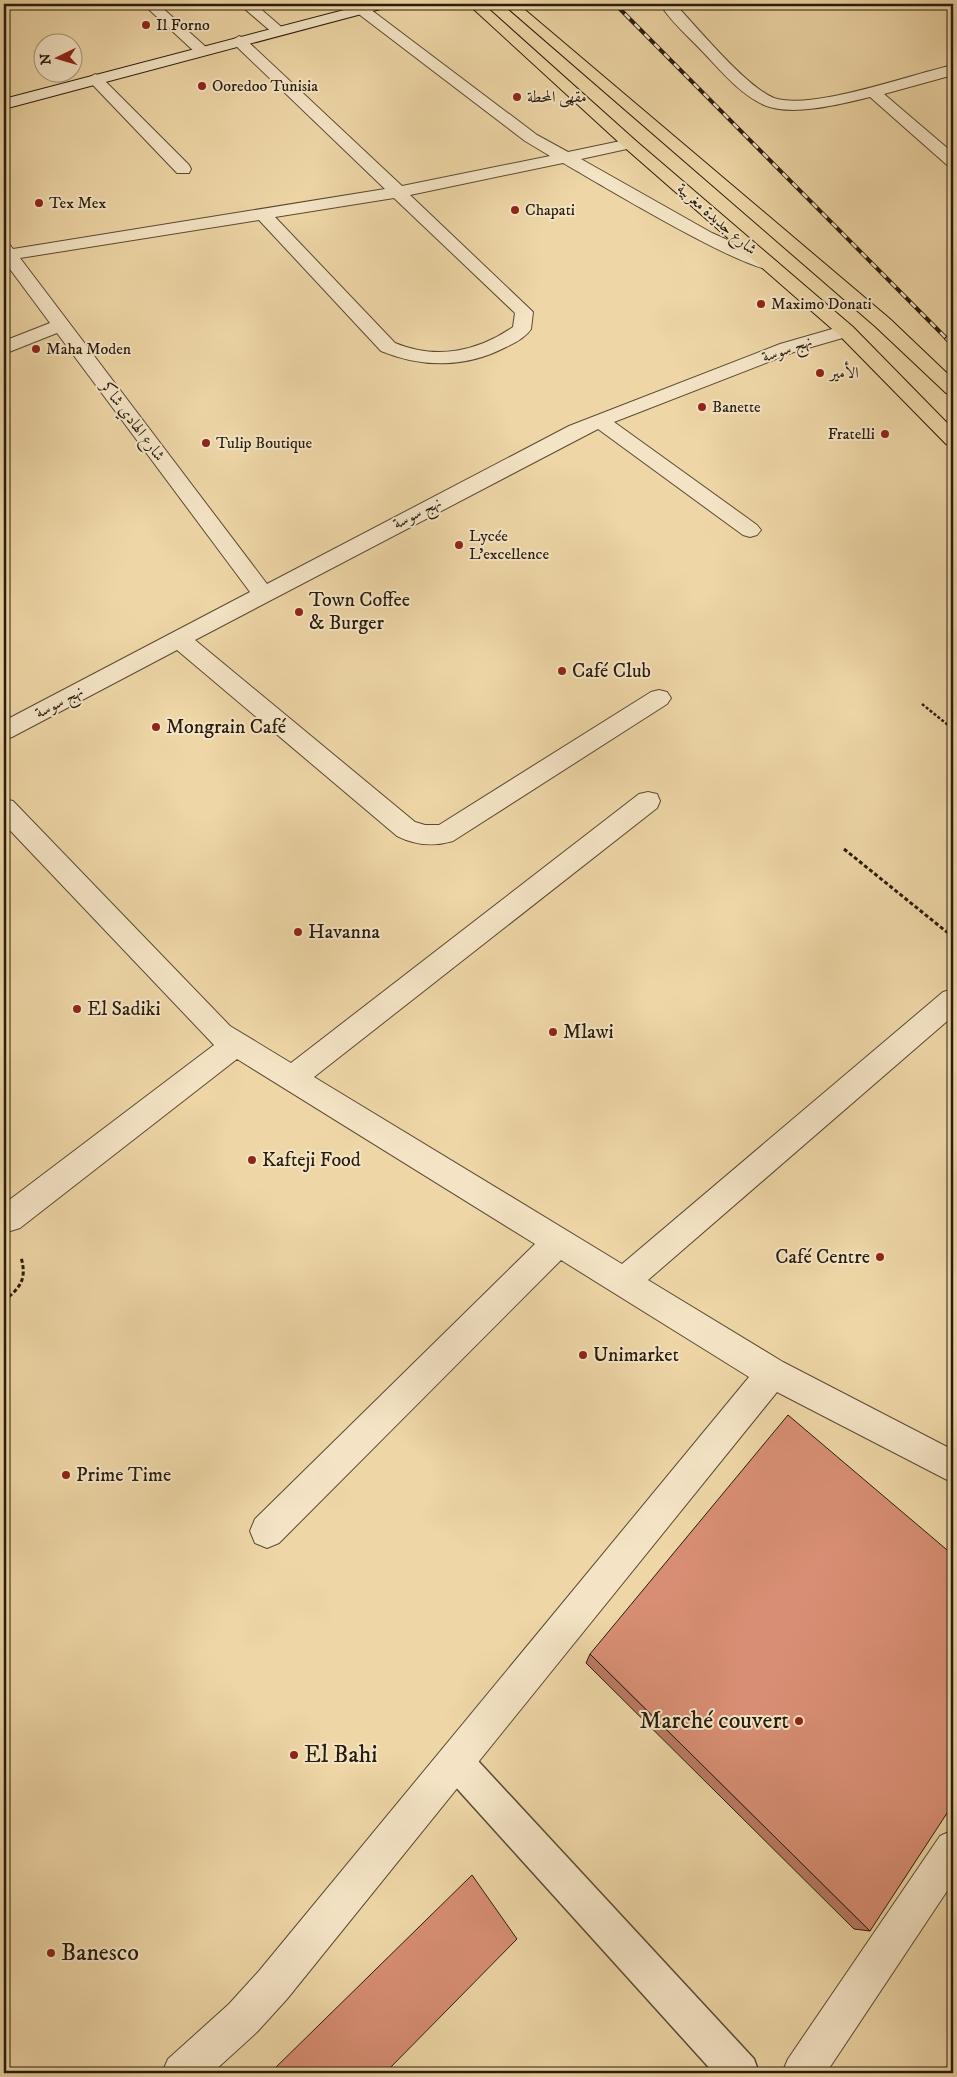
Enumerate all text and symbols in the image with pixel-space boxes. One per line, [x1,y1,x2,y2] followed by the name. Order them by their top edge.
[156,15,210,35] place label: Il Forno
[140,19,152,31] marker: Il Forno
[32,32,82,82] north arrow
[37,52,56,66] text: N
[212,76,318,96] place label: Ooredoo Tunisia
[196,80,208,92] marker: Ooredoo Tunisia
[527,87,587,108] place label: مقهى المحطة
[511,91,523,103] marker: مقهى المحطة
[671,179,761,262] street label: شارع جديدة مغربية
[49,193,106,213] place label: Tex Mex
[33,197,45,209] marker: Tex Mex
[525,200,575,220] place label: Chapati
[509,204,521,216] marker: Chapati
[771,294,872,314] place label: Maximo Donati
[755,298,767,310] marker: Maximo Donati
[759,331,816,371] street label: نهج سوسة
[46,339,132,359] place label: Maha Moden
[30,343,42,355] marker: Maha Moden
[828,361,859,383] place label: الأمير
[814,367,826,379] marker: الأمير
[93,375,170,467] street label: شارع الهادي شاكر
[712,397,761,417] place label: Banette
[696,401,708,413] marker: Banette
[828,424,875,444] place label: Fratelli
[879,428,891,440] marker: Fratelli
[216,433,313,453] place label: Tulip Boutique
[200,437,212,449] marker: Tulip Boutique
[389,492,446,537] street label: نهج سوسة
[469,526,549,564] place label: Lycée L'excellence
[453,539,465,551] marker: Lycée L'excellence
[309,588,410,636] place label: Town Coffee & Burger
[293,606,305,618] marker: Town Coffee & Burger
[572,659,651,684] place label: Café Club
[556,665,568,677] marker: Café Club
[31,681,88,727] street label: نهج سوسة
[166,715,287,740] place label: Mongrain Café
[150,721,162,733] marker: Mongrain Café
[308,920,380,945] place label: Havanna
[292,926,304,938] marker: Havanna
[87,997,161,1022] place label: El Sadiki
[71,1003,83,1015] marker: El Sadiki
[563,1020,614,1045] place label: Mlawi
[547,1026,559,1038] marker: Mlawi
[262,1148,361,1173] place label: Kafteji Food
[246,1154,258,1166] marker: Kafteji Food
[775,1245,870,1270] place label: Café Centre
[874,1251,886,1263] marker: Café Centre
[593,1343,679,1368] place label: Unimarket
[577,1349,589,1361] marker: Unimarket
[76,1463,171,1488] place label: Prime Time
[60,1469,72,1481] marker: Prime Time
[639,1706,789,1736] place label: Marché couvert
[793,1715,805,1727] marker: Marché couvert
[304,1740,378,1770] place label: El Bahi
[288,1749,300,1761] marker: El Bahi
[61,1938,139,1968] place label: Banesco
[45,1947,57,1959] marker: Banesco

